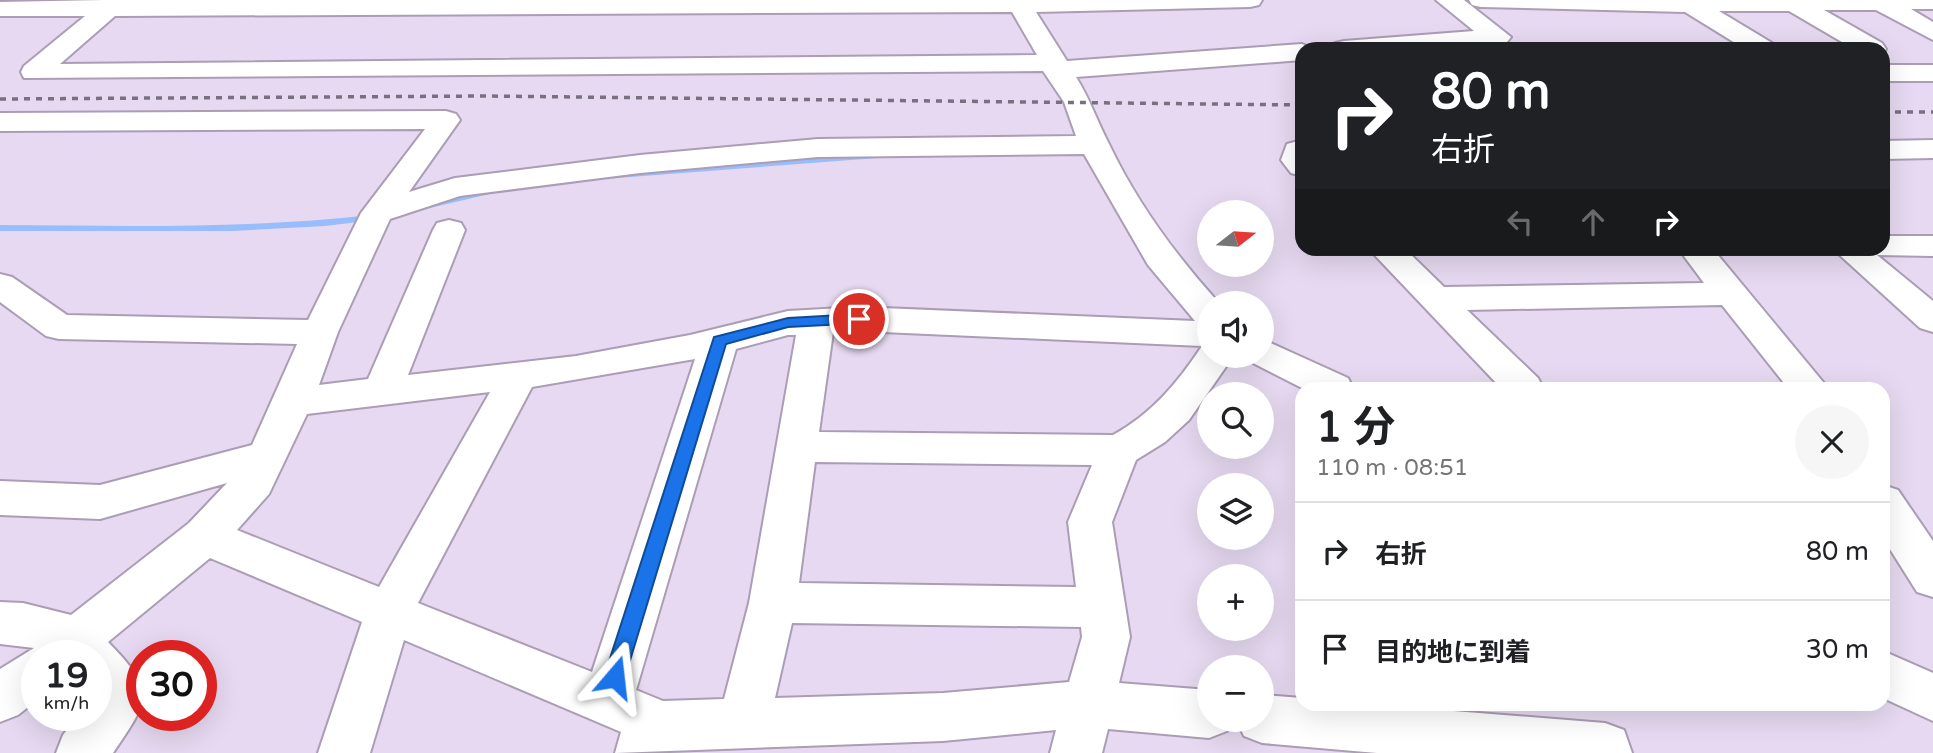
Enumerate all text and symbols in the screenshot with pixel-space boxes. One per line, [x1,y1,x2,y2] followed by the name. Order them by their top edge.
[1431,63,1550,122] text: 80 m
[1316,70,1407,161] icon: right
[1431,131,1495,169] text: 右折
[1197,200,1274,276] north arrow
[1197,200,1274,732] map controls
[1501,203,1539,241] icon: left
[1574,203,1612,241] icon: ahead
[1647,203,1685,241] icon: right
[829,289,889,349] pin
[1197,291,1274,368] button: sound
[840,300,878,338] icon: arrive
[1197,382,1274,459] button: search
[1316,402,1395,453] text: 1 分
[1795,405,1869,479] button: close
[1316,454,1468,482] text: 110 m · 08:51
[1197,473,1274,550] button: layers
[1316,532,1354,570] icon: right
[1806,536,1869,567] text: 80 m
[1375,539,1427,570] text: 右折
[1197,564,1274,641] button: +
[1316,630,1354,668] icon: arrive
[1806,634,1869,665] text: 30 m
[1375,637,1531,668] text: 目的地に到着
[126,640,217,731] speed limit sign: 30
[578,640,652,714] position arrow
[45,655,88,697] text: 19
[1197,655,1274,732] button: −
[44,692,89,714] text: km/h

